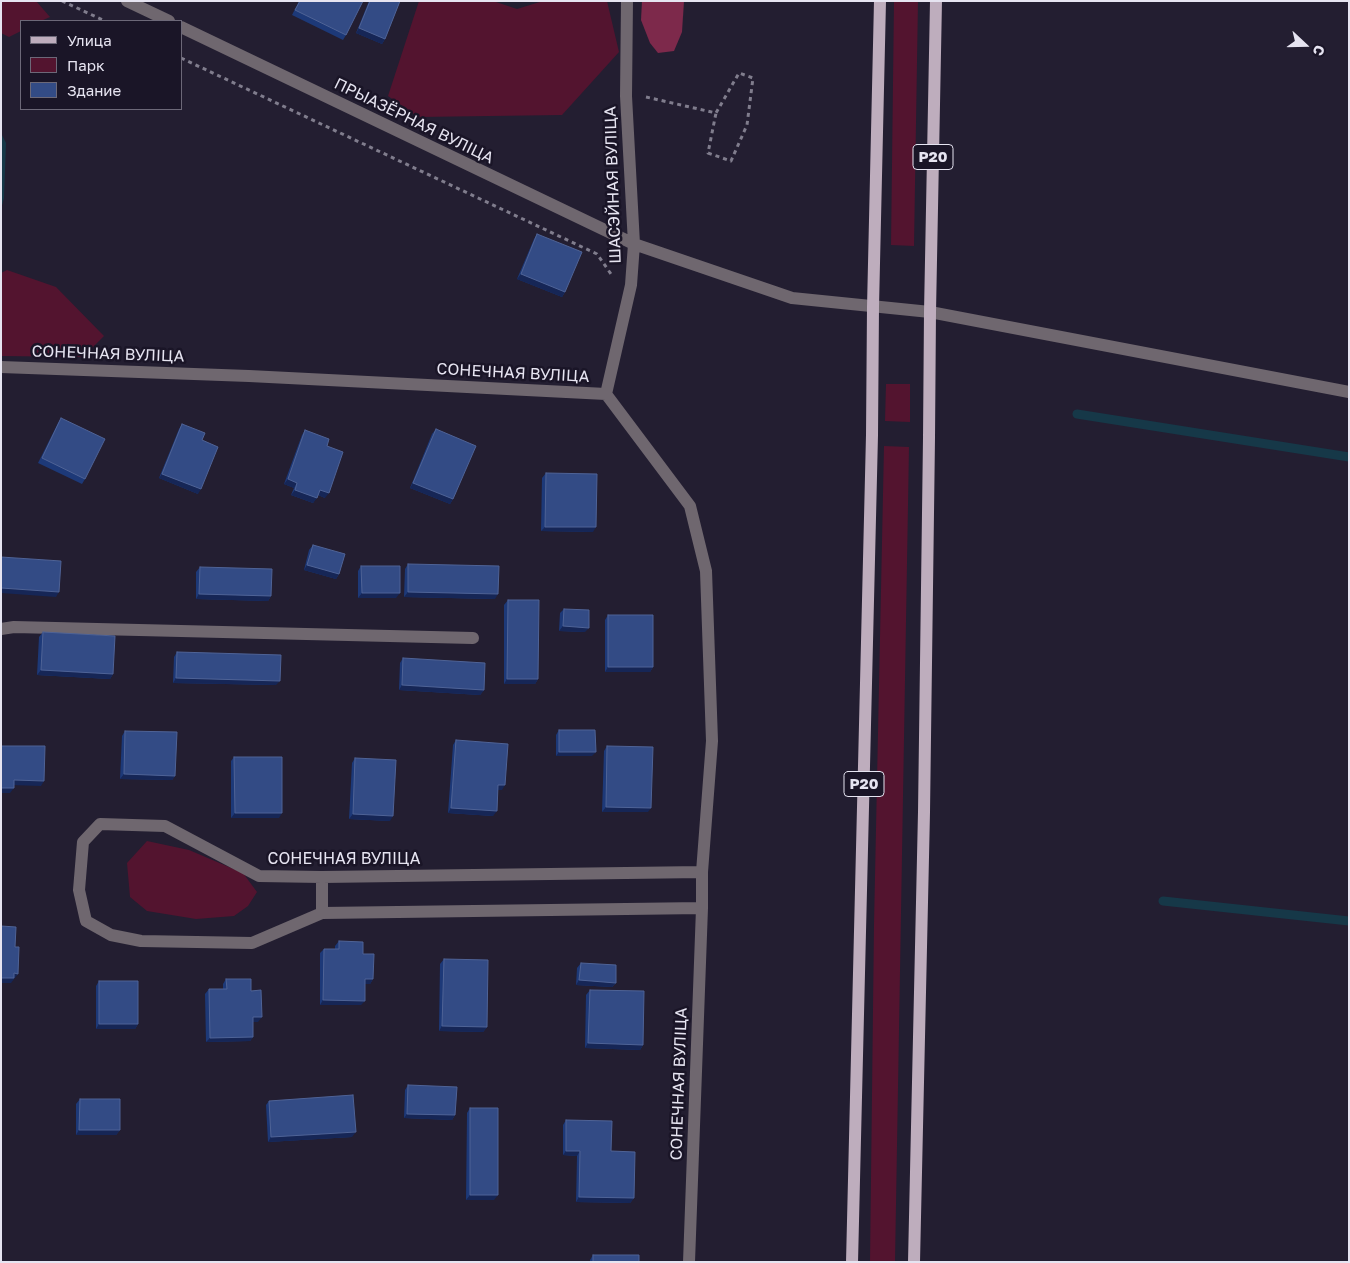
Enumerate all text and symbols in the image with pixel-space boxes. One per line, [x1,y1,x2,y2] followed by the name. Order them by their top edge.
[20,20,182,110] legend
[1280,20,1330,70] north arrow
[67,31,112,49] text: Улица
[1310,43,1329,58] text: С
[67,56,105,74] text: Парк
[331,74,497,168] street label: ПРЫАЗЁРНАЯ ВУЛІЦА
[67,81,121,99] text: Здание
[601,106,625,264] street label: ШАСЭЙНАЯ ВУЛІЦА
[913,144,953,170] road number: Р20
[31,342,185,366] street label: СОНЕЧНАЯ ВУЛІЦА
[436,359,590,387] street label: СОНЕЧНАЯ ВУЛІЦА
[844,772,884,796] road number: Р20
[268,849,420,869] street label: СОНЕЧНАЯ ВУЛІЦА
[667,1007,691,1161] street label: СОНЕЧНАЯ ВУЛІЦА

